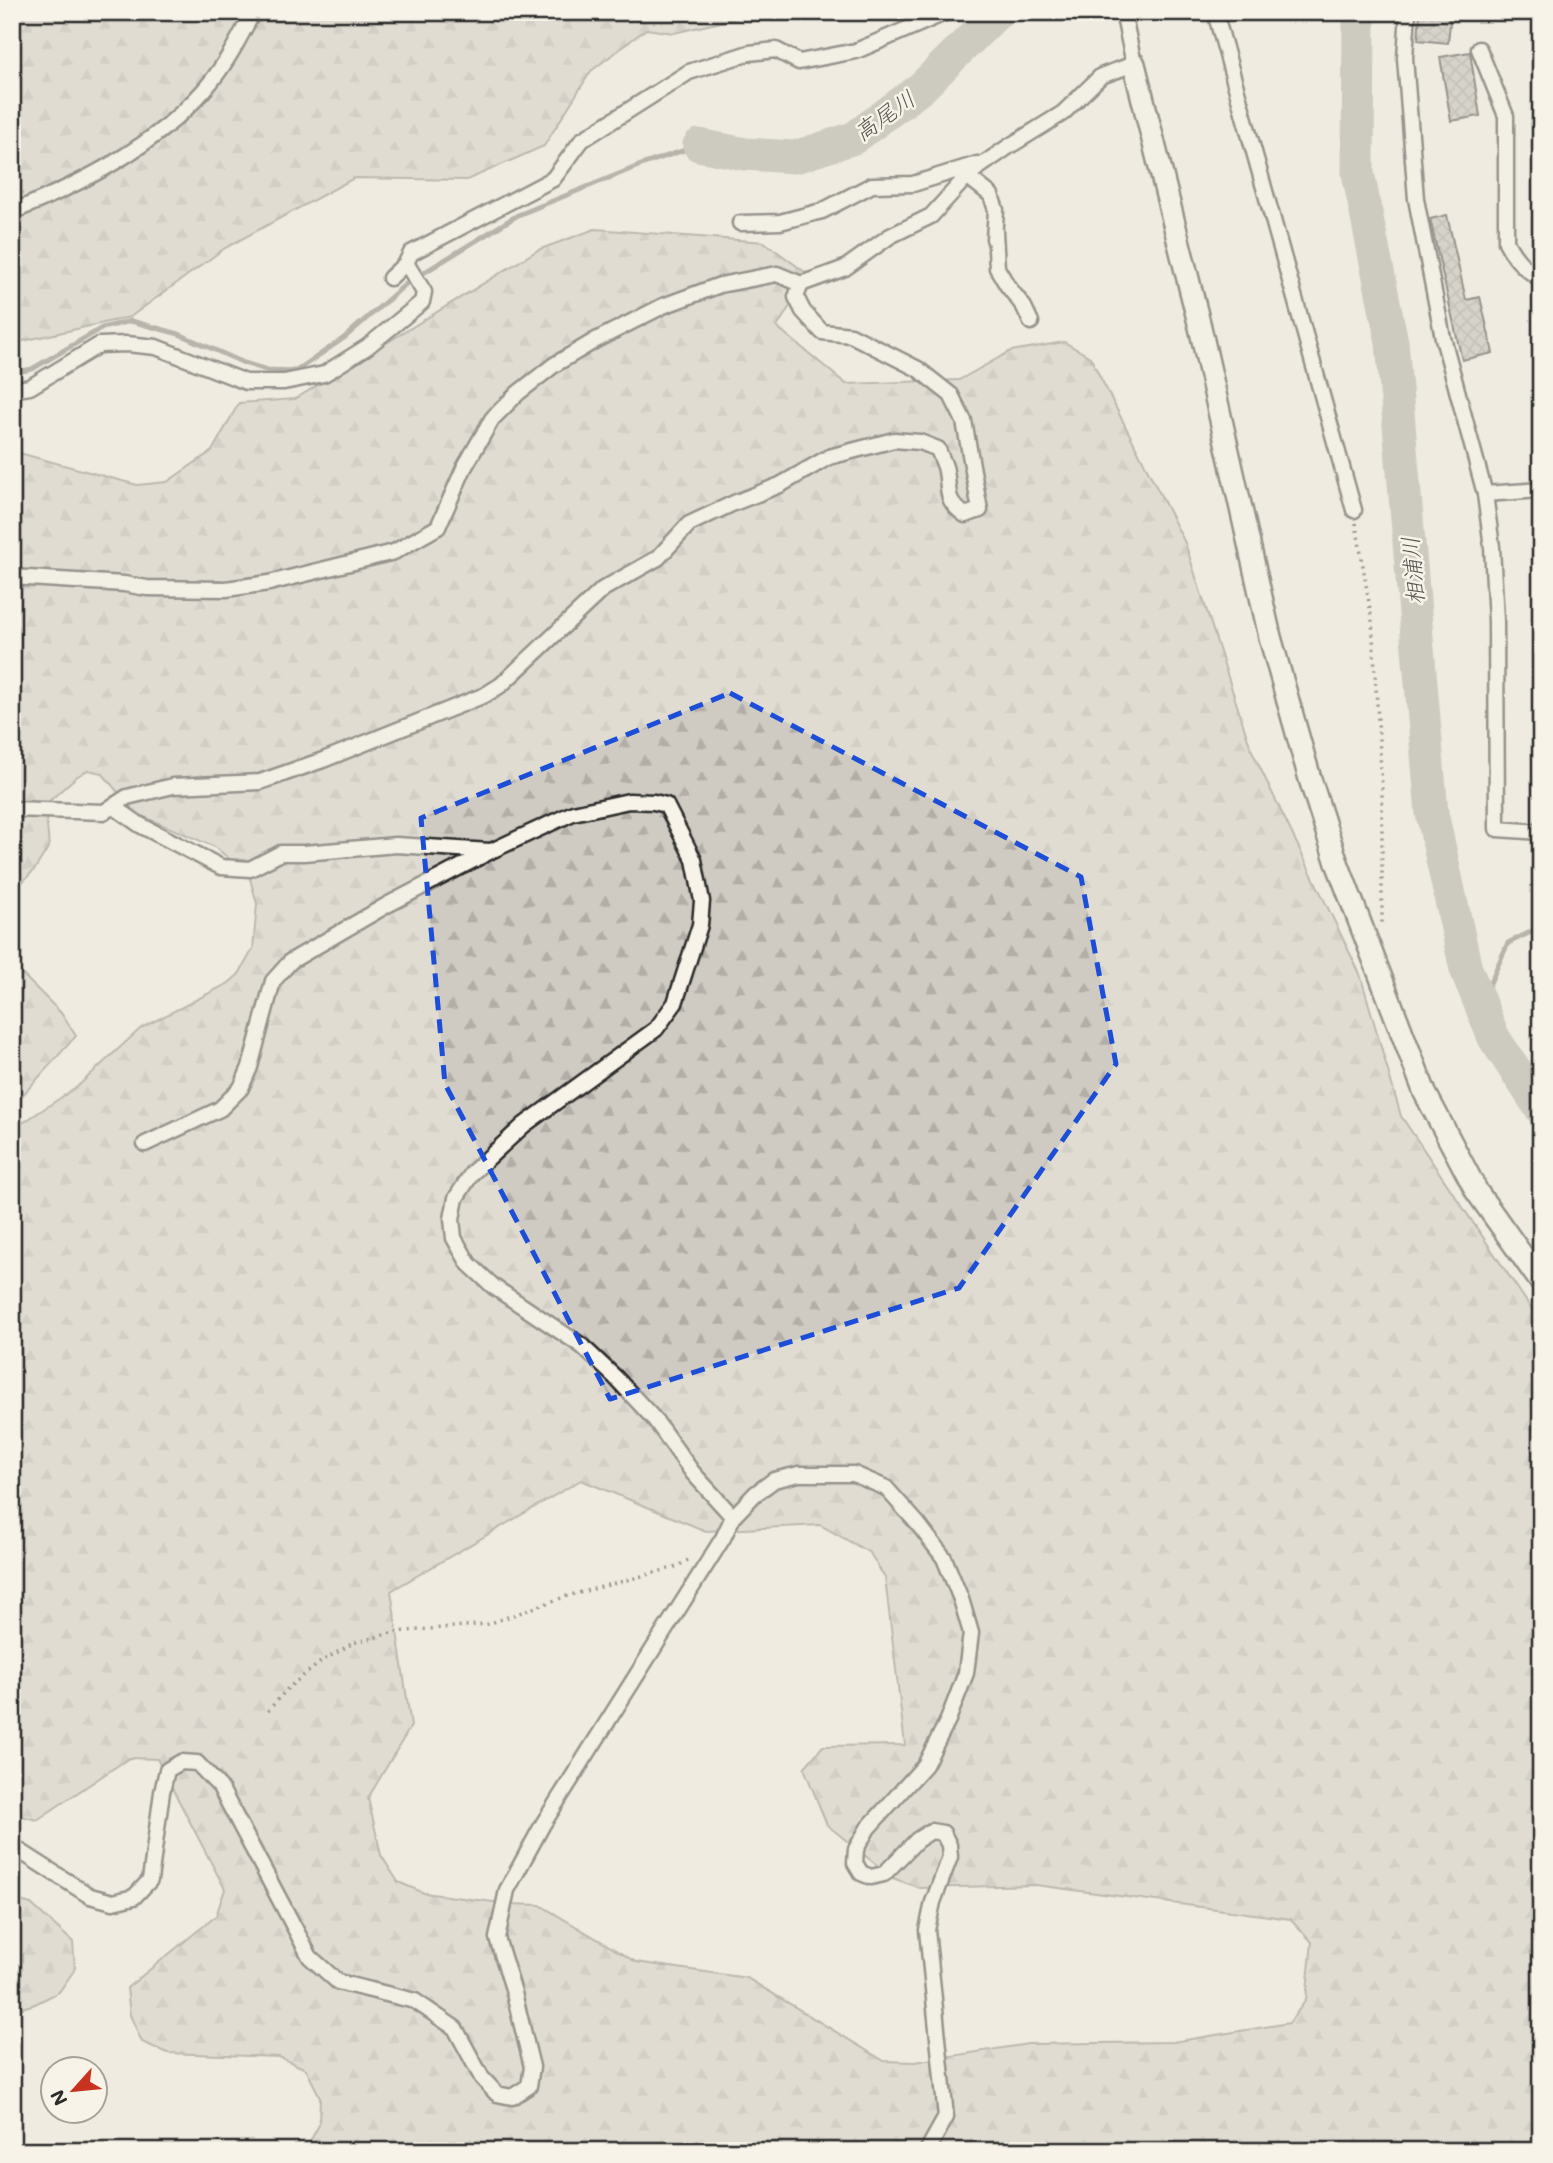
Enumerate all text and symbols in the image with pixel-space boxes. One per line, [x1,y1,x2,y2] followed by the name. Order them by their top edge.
[847,83,921,147] water label: 高尾川
[1394,535,1430,607] water label: 相浦川
[38,2054,108,2124] north arrow
[44,2086,73,2110] text: N

